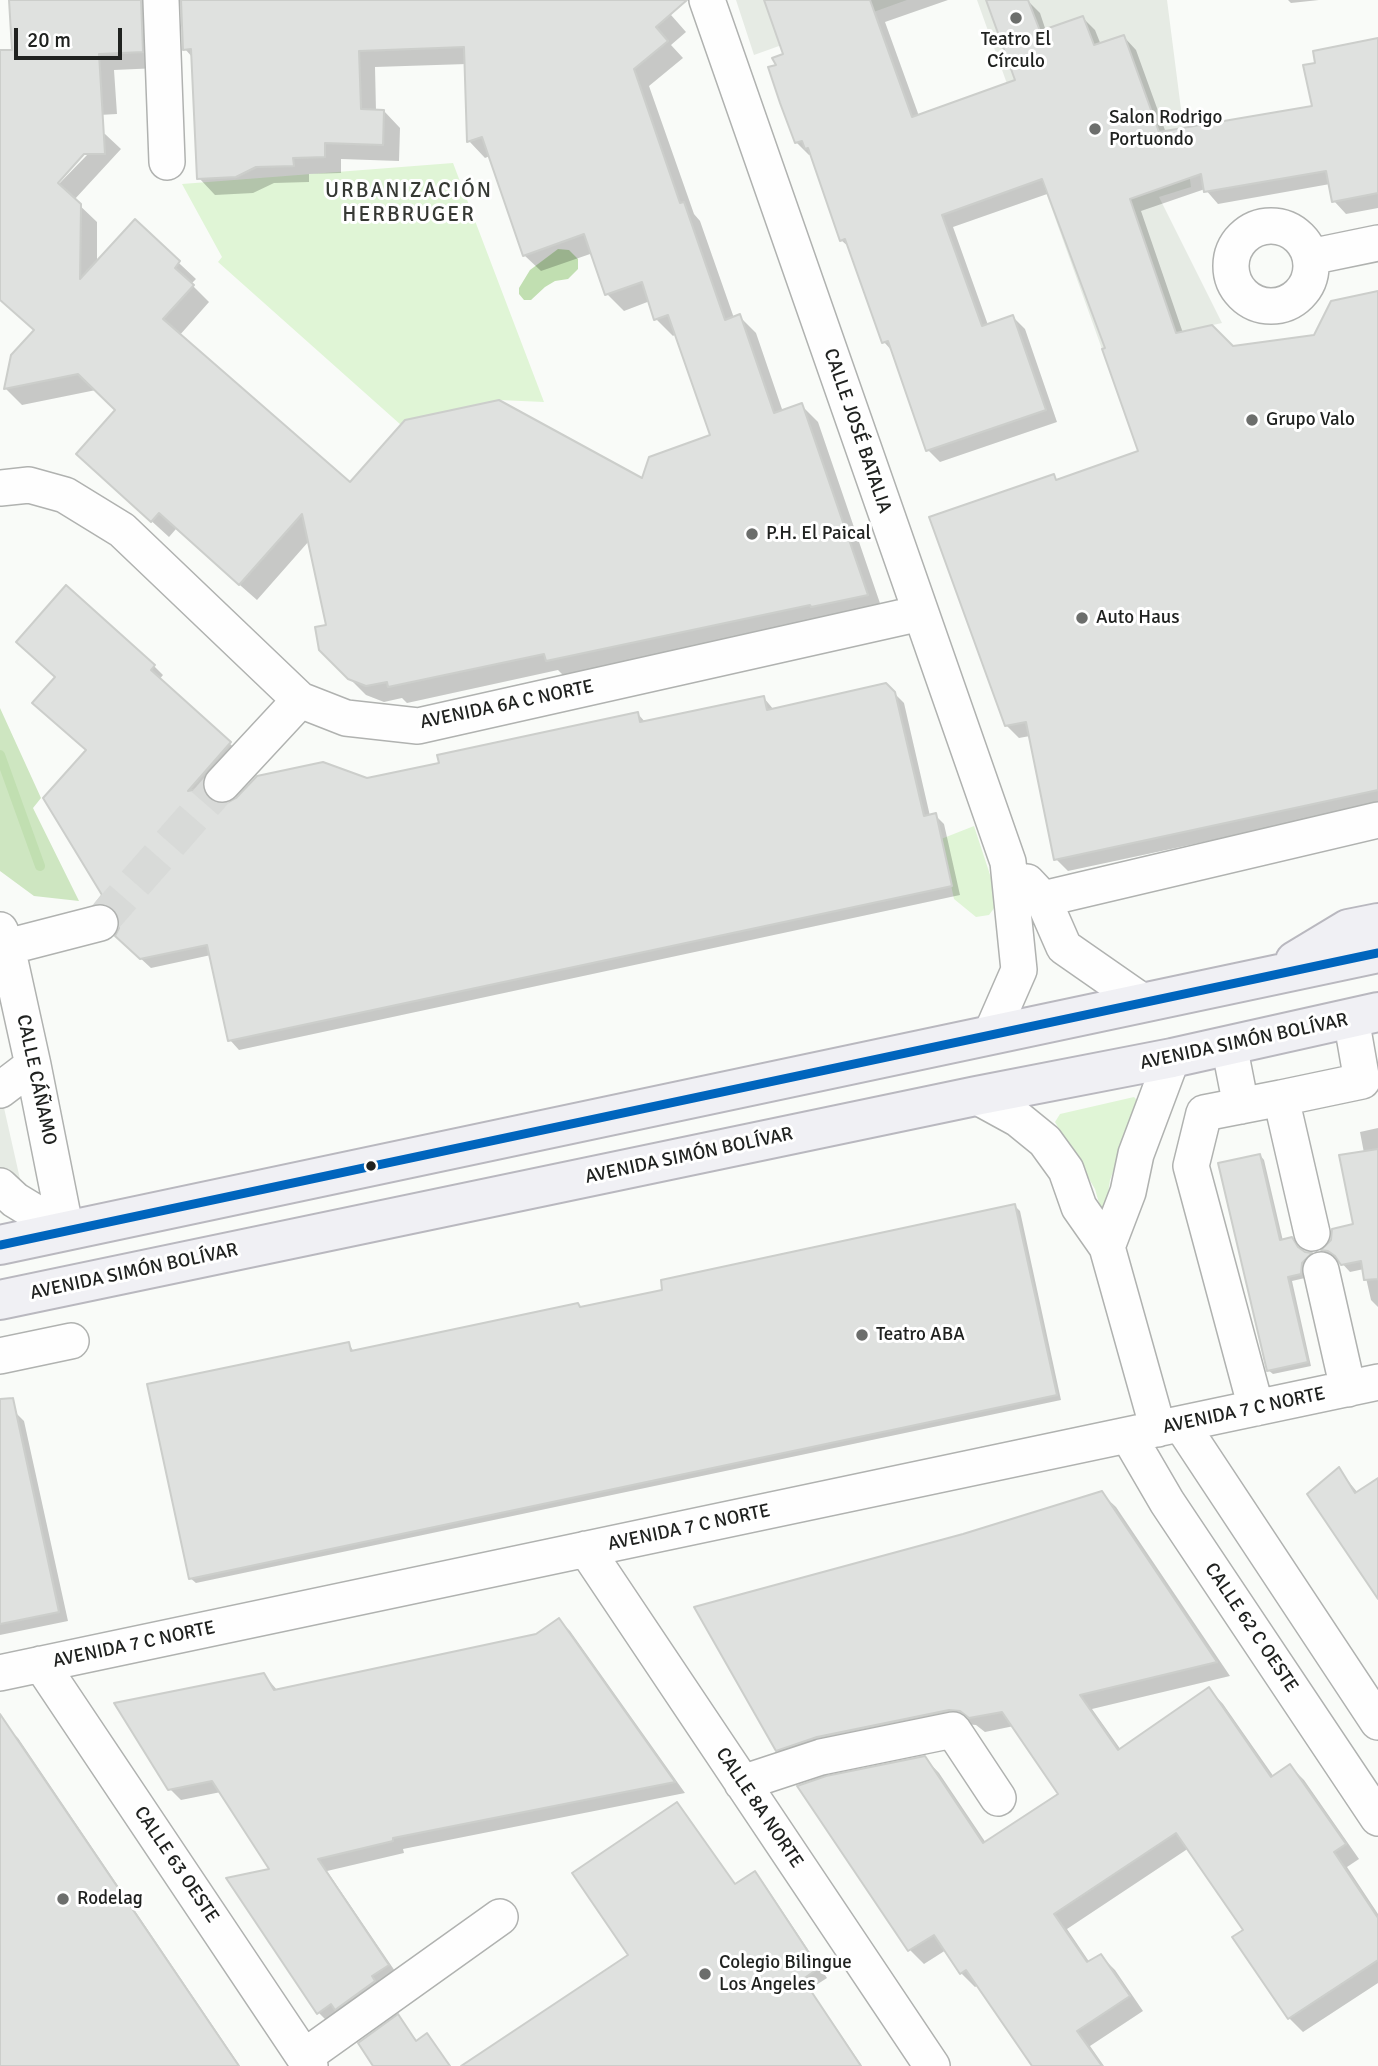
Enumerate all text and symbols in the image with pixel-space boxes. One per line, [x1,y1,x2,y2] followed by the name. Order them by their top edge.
[1008,10,1024,26] marker: Teatro El Círculo
[18,14,126,58] scale bar
[27,27,71,53] text: 20 m
[981,29,1051,73] place label: Teatro El Círculo
[1109,107,1222,151] place label: Salon Rodrigo Portuondo
[1087,121,1103,137] marker: Salon Rodrigo Portuondo
[327,178,491,228] district label: URBANIZACIÓN HERBRUGER
[818,346,896,516] street label: CALLE JOSÉ BATALIA
[1266,409,1355,431] place label: Grupo Valo
[1244,412,1260,428] marker: Grupo Valo
[766,523,871,545] place label: P.H. El Paical
[744,526,760,542] marker: P.H. El Paical
[1096,607,1180,629] place label: Auto Haus
[1074,610,1090,626] marker: Auto Haus
[418,675,596,735] street label: AVENIDA 6A C NORTE
[1138,1009,1350,1075] street label: AVENIDA SIMÓN BOLÍVAR
[11,1013,61,1147] street label: CALLE CÁÑAMO
[583,1123,795,1189] street label: AVENIDA SIMÓN BOLÍVAR
[364,1159,378,1173] unlabelled marker
[28,1239,240,1305] street label: AVENIDA SIMÓN BOLÍVAR
[876,1324,965,1346] place label: Teatro ABA
[854,1327,870,1343] marker: Teatro ABA
[1161,1383,1327,1439] street label: AVENIDA 7 C NORTE
[606,1500,772,1556] street label: AVENIDA 7 C NORTE
[1199,1559,1303,1697] street label: CALLE 62 C OESTE
[51,1617,217,1673] street label: AVENIDA 7 C NORTE
[710,1744,808,1872] street label: CALLE 8A NORTE
[129,1802,223,1928] street label: CALLE 63 OESTE
[77,1888,143,1910] place label: Rodelag
[55,1891,71,1907] marker: Rodelag
[719,1952,852,1996] place label: Colegio Bilingue Los Angeles
[697,1966,713,1982] marker: Colegio Bilingue Los Angeles

